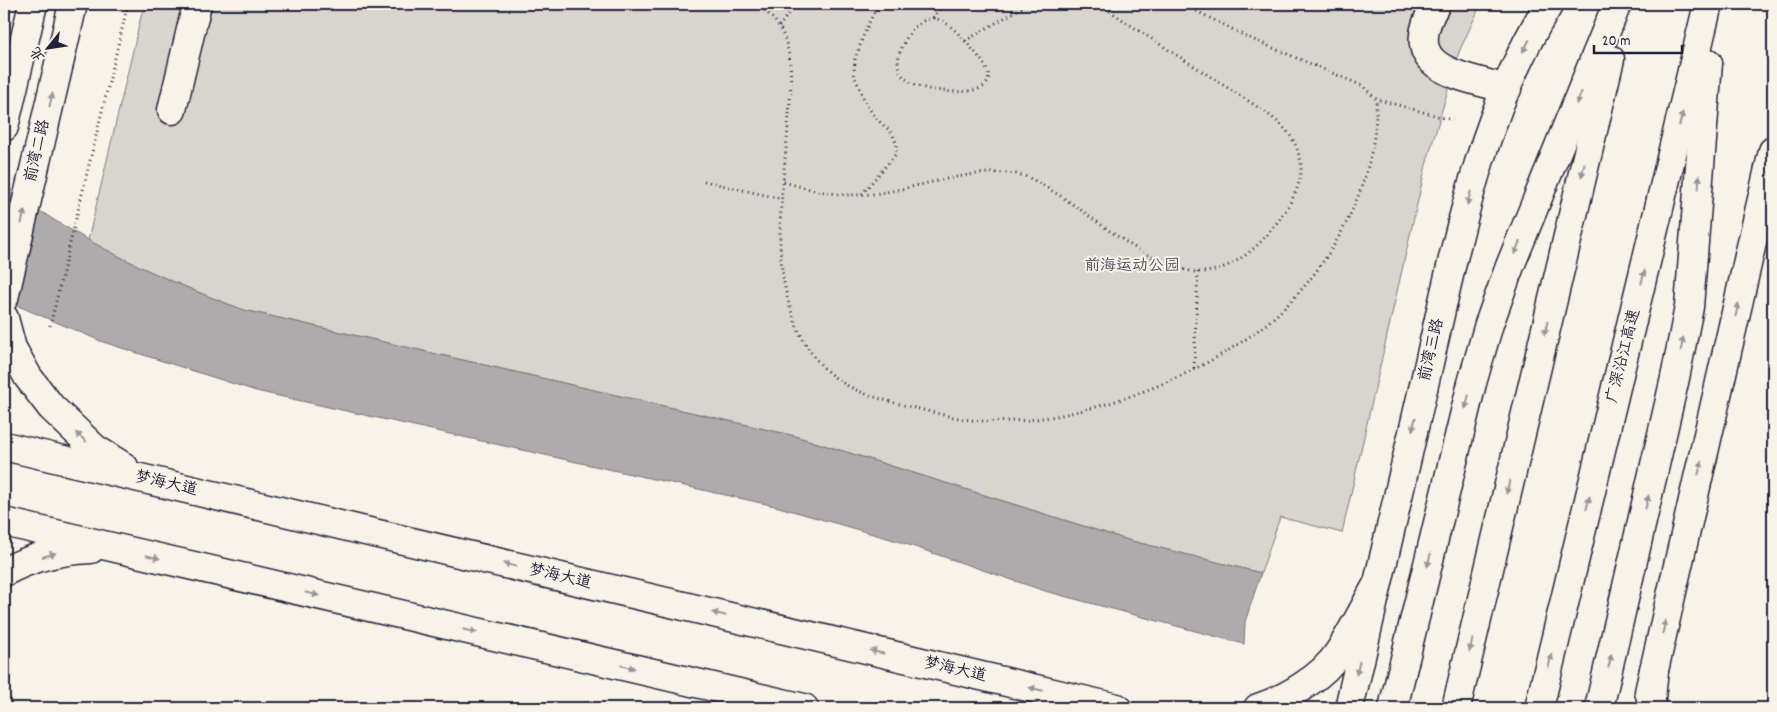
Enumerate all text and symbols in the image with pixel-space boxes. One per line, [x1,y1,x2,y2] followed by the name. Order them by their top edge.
[22,22,72,72] north arrow
[1594,22,1682,54] scale bar
[1602,31,1630,53] text: 20 m
[1521,40,1530,53] one-way arrow
[26,42,51,65] text: 北
[1575,91,1583,105] one-way arrow
[47,93,55,108] one-way arrow
[1677,111,1685,126] one-way arrow
[20,117,56,185] street label: 前湾二路
[1579,163,1587,178] one-way arrow
[1696,174,1704,190] one-way arrow
[1465,191,1473,206] one-way arrow
[19,209,27,224] one-way arrow
[1513,241,1521,256] one-way arrow
[1084,255,1180,278] park label: 前海运动公园
[1639,269,1647,284] one-way arrow
[1733,302,1741,317] one-way arrow
[1601,307,1647,405] street label: 广深沿江高速
[1414,316,1450,384] street label: 前湾三路
[1542,321,1550,336] one-way arrow
[1678,335,1686,351] one-way arrow
[1463,395,1471,410] one-way arrow
[1410,417,1418,432] one-way arrow
[75,431,88,442] one-way arrow
[1696,461,1704,476] one-way arrow
[132,466,200,502] street label: 梦海大道
[1504,479,1512,494] one-way arrow
[1584,495,1592,510] one-way arrow
[1643,495,1651,510] one-way arrow
[42,551,57,559] one-way arrow
[146,553,161,561] one-way arrow
[1425,553,1433,568] one-way arrow
[526,559,594,595] street label: 梦海大道
[502,561,517,569] one-way arrow
[304,590,319,598] one-way arrow
[712,610,727,618] one-way arrow
[1660,619,1668,634] one-way arrow
[462,627,477,635] one-way arrow
[1467,637,1475,652] one-way arrow
[870,648,885,656] one-way arrow
[921,652,989,688] street label: 梦海大道
[1546,653,1554,668] one-way arrow
[1606,653,1614,668] one-way arrow
[1354,660,1362,675] one-way arrow
[621,663,636,671] one-way arrow
[1028,685,1043,693] one-way arrow

